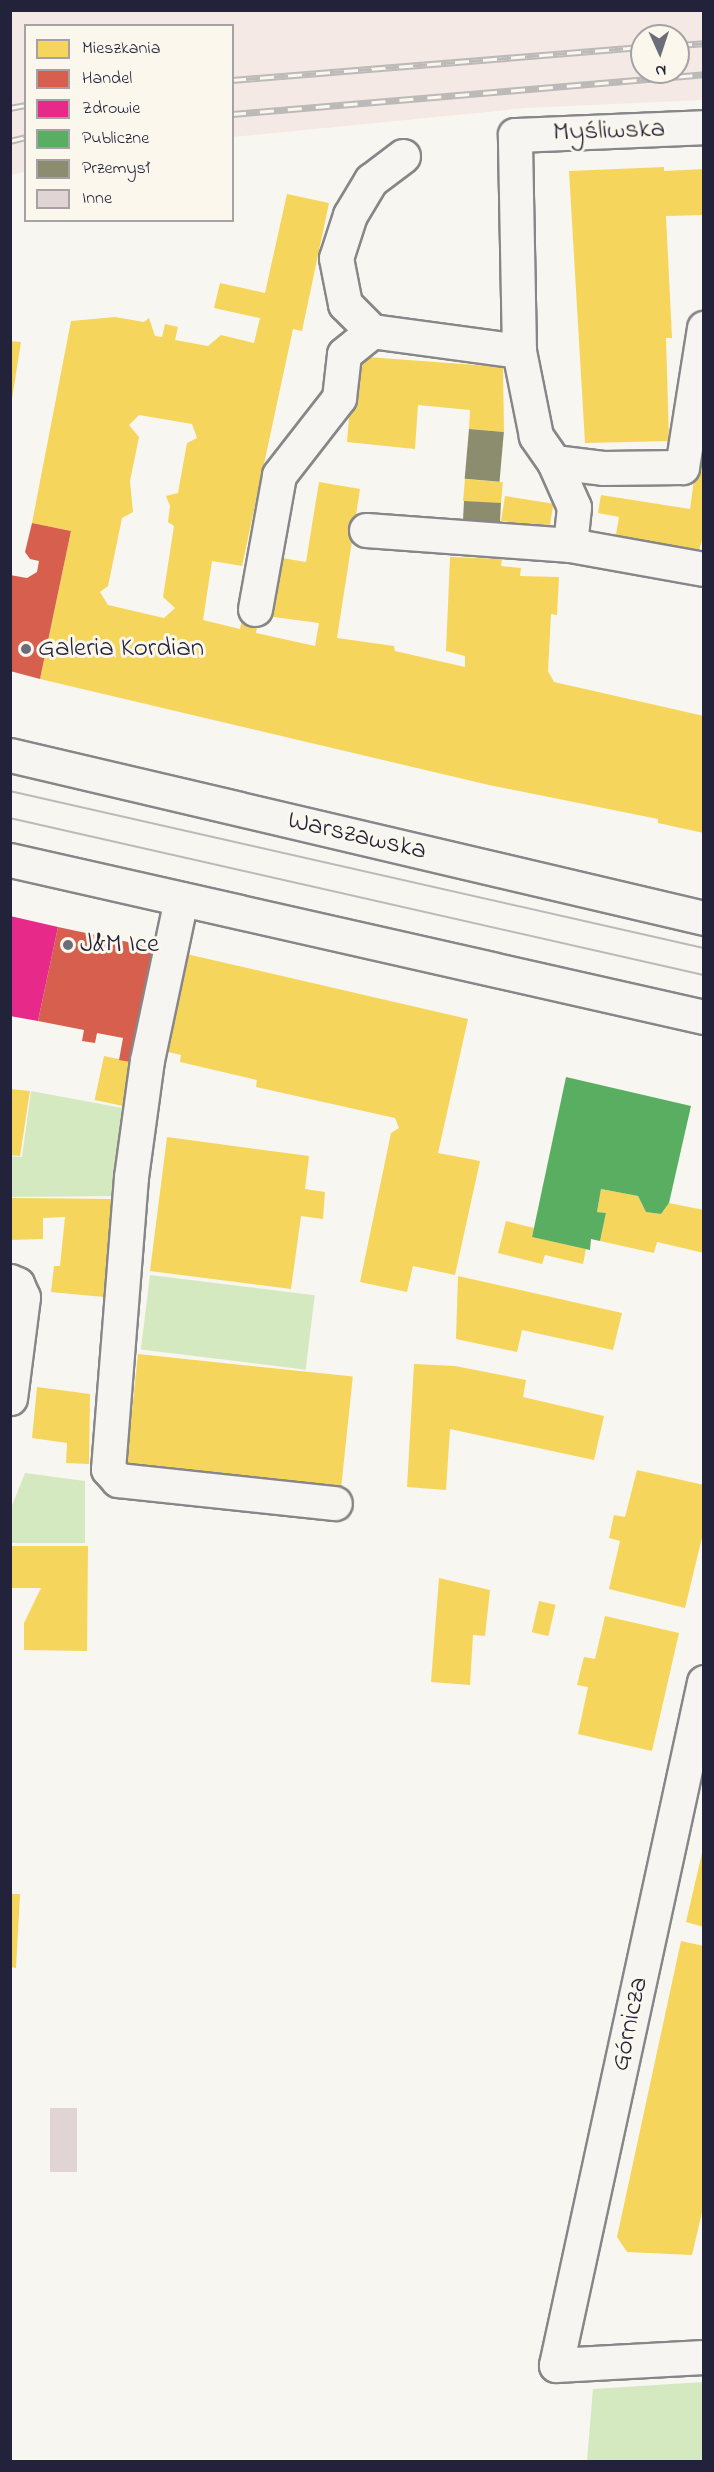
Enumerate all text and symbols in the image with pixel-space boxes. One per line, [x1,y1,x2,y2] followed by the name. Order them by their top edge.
[24,24,234,222] legend
[630,24,690,84] north arrow
[82,36,160,62] text: Mieszkania
[655,58,667,82] text: N
[82,66,132,92] text: Handel
[82,96,140,122] text: Zdrowie
[552,113,666,149] street label: Myśliwska
[82,126,149,152] text: Publiczne
[82,156,150,182] text: Przemysł
[82,186,112,212] text: Inne
[38,633,204,665] place label: Galeria Kordian
[19,642,33,656] marker: Galeria Kordian
[284,804,430,868] street label: Warszawska
[80,929,159,961] place label: J&M Ice
[61,938,75,952] marker: J&M Ice
[604,1974,656,2074] street label: Górnicza

